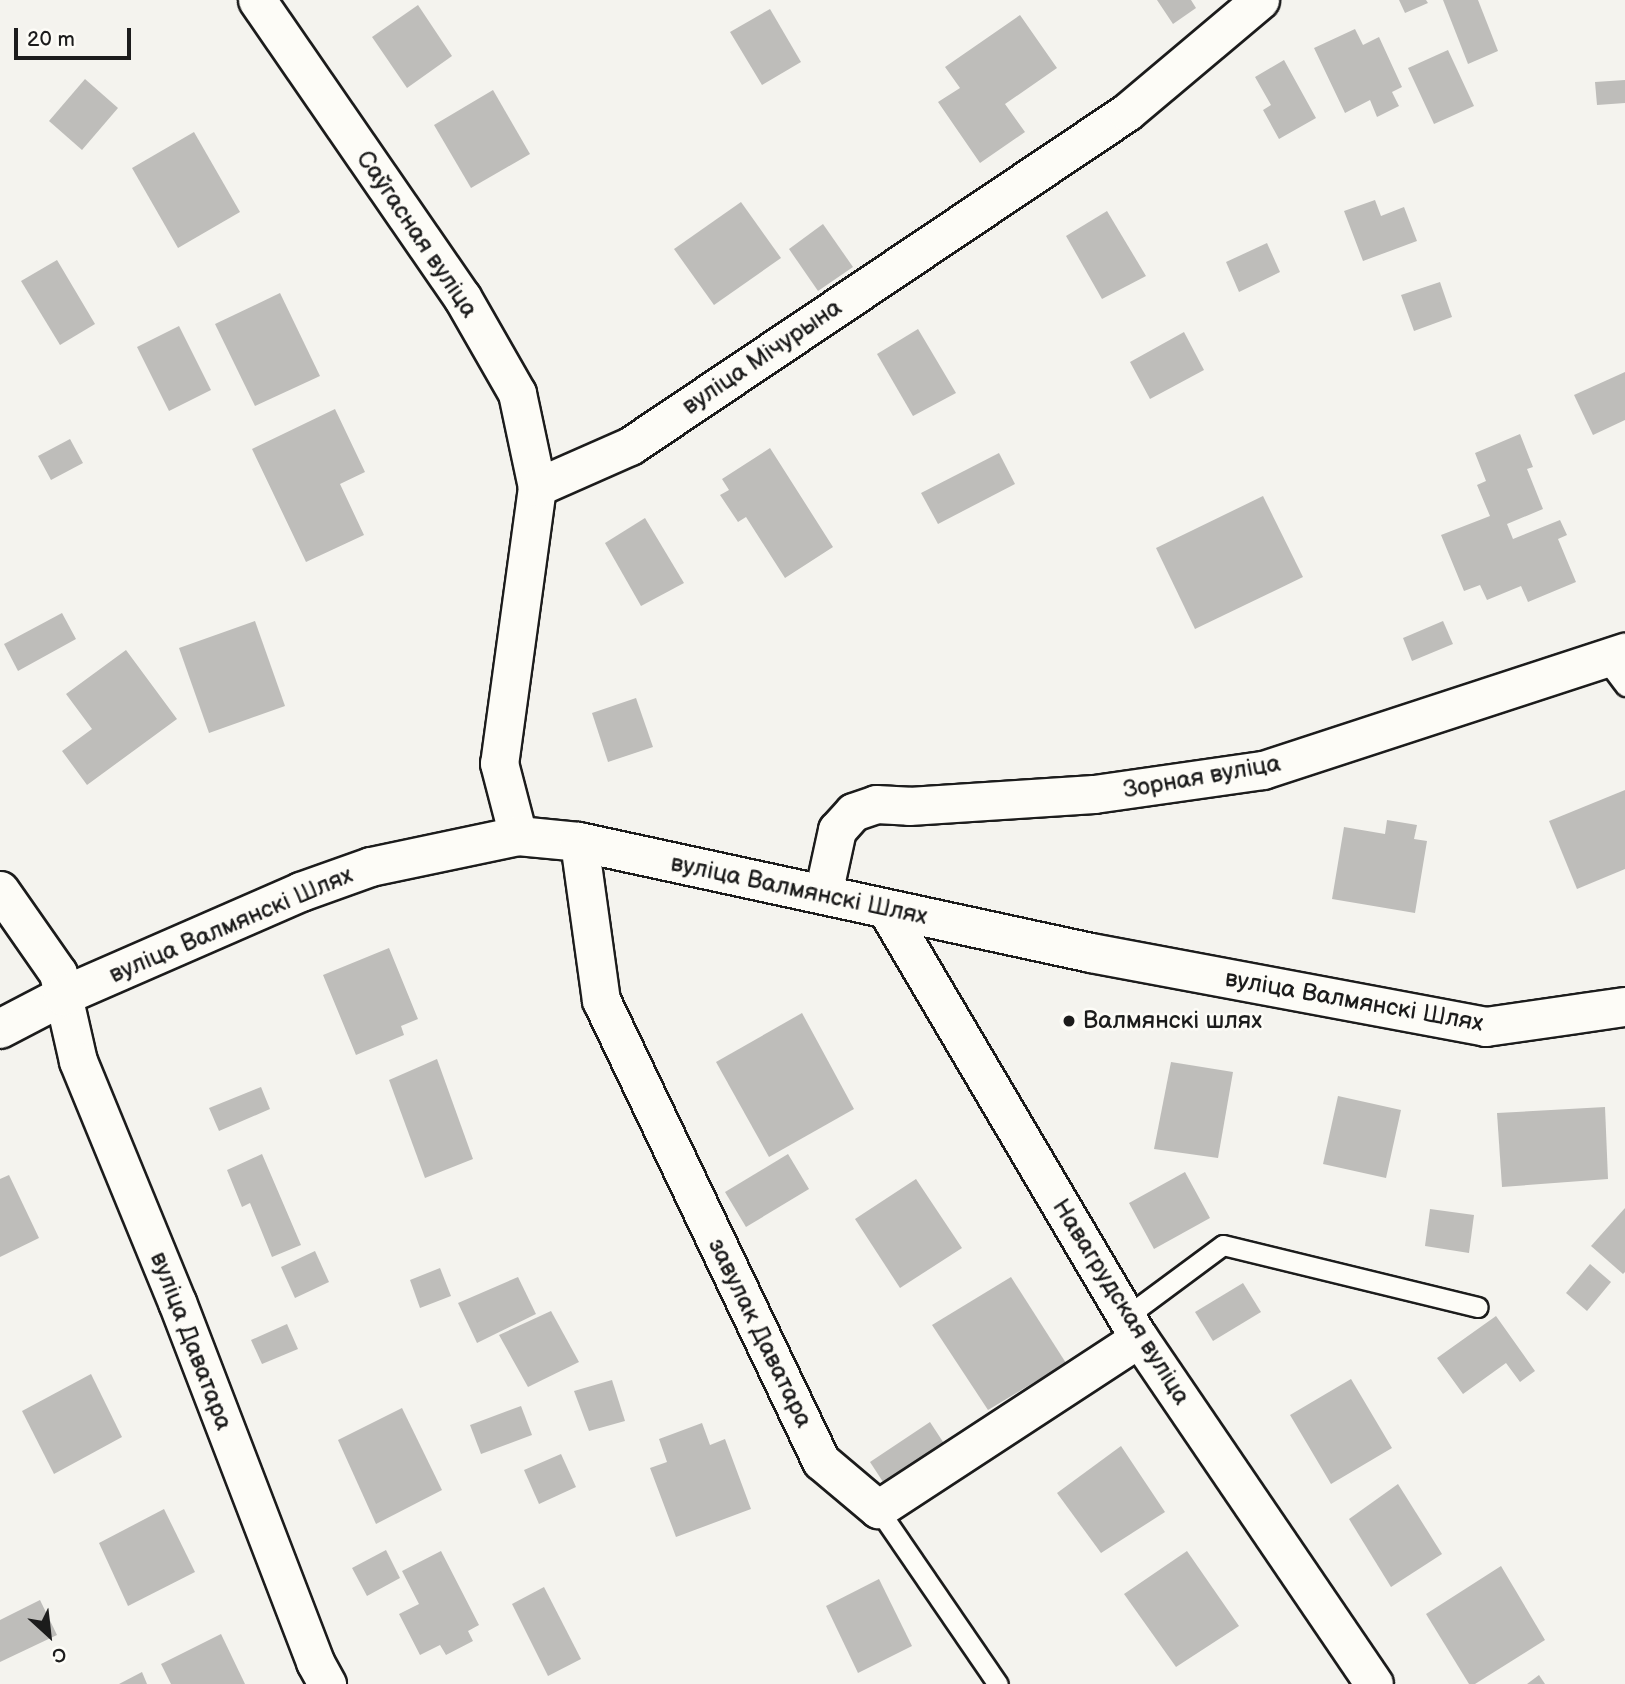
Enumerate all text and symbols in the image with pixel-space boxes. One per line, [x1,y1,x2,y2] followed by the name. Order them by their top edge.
[18,14,135,58] scale bar
[27,27,75,52] text: 20 m
[350,145,484,323] street label: Саўгасная вуліца
[677,293,847,421] street label: вуліца Мічурына
[1121,749,1283,805] street label: Зорная вуліца
[668,849,930,931] street label: вуліца Валмянскі Шлях
[105,861,357,989] street label: вуліца Валмянскі Шлях
[1223,964,1485,1038] street label: вуліца Валмянскі Шлях
[1083,1007,1262,1035] place label: Валмянскі шлях
[1061,1013,1077,1029] marker: Валмянскі шлях
[1046,1194,1196,1410] street label: Навагрудская вуліца
[702,1234,818,1432] street label: завулак Даватара
[144,1248,238,1434] street label: вуліца Даватара
[14,1600,84,1670] north arrow
[48,1641,70,1667] text: С

